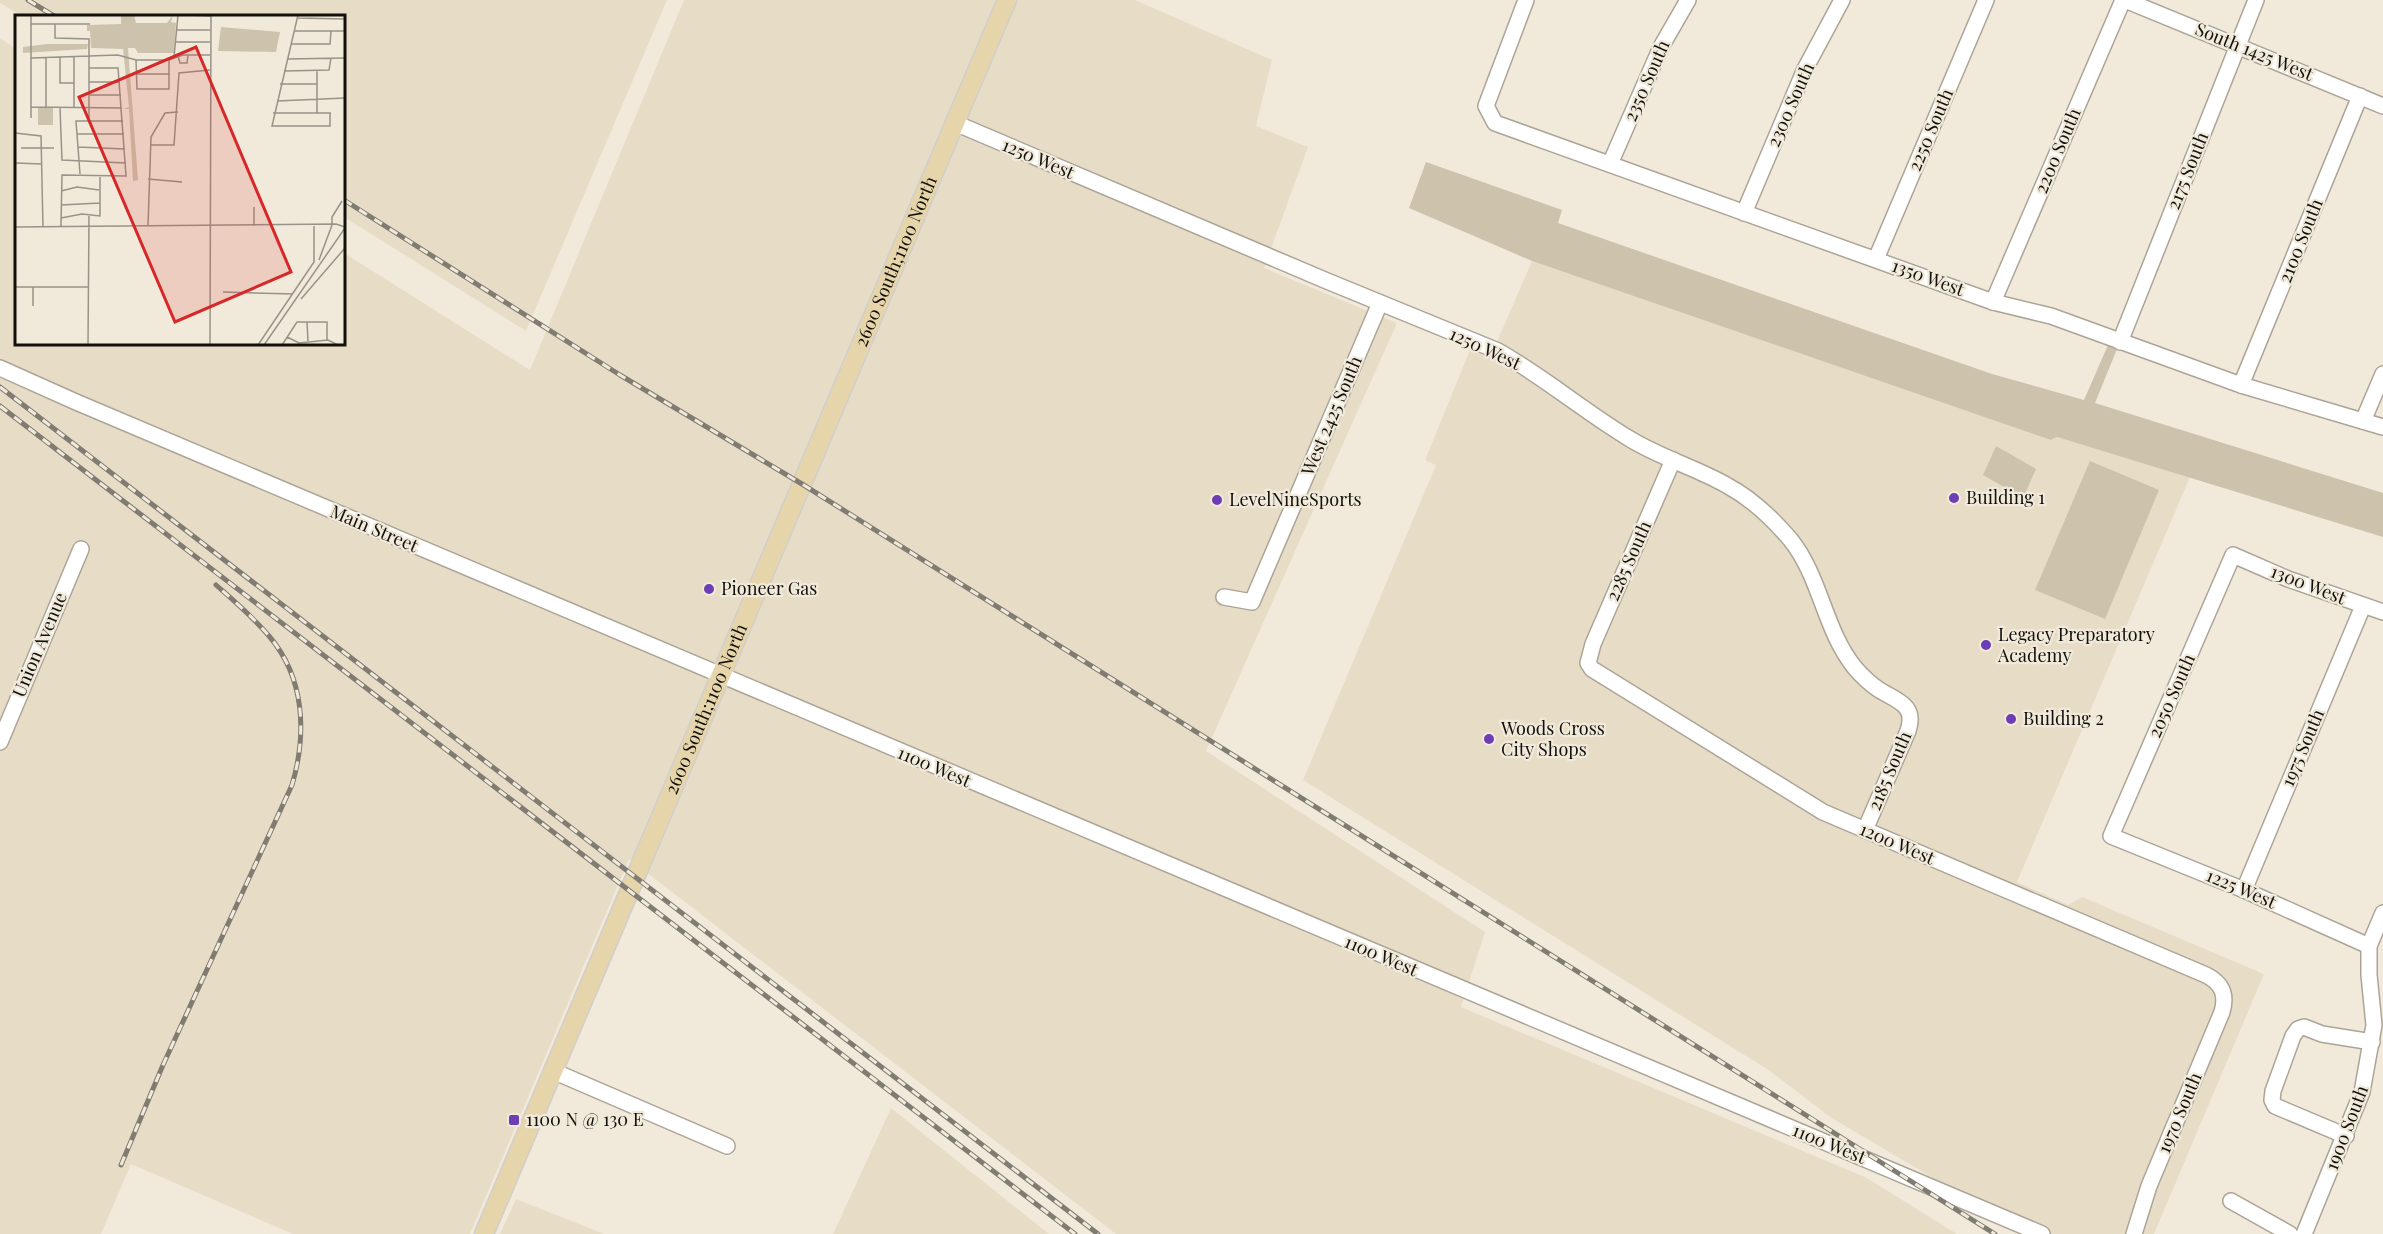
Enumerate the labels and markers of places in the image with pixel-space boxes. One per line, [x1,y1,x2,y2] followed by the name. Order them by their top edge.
[1966,485,2045,509] place label: Building 1
[1229,487,1362,511] place label: LevelNineSports
[1947,491,1961,505] marker: Building 1
[1210,493,1224,507] marker: LevelNineSports
[721,576,817,600] place label: Pioneer Gas
[702,582,716,596] marker: Pioneer Gas
[1997,622,2155,667] place label: Legacy Preparatory Academy
[1979,638,1993,652] marker: Legacy Preparatory Academy
[2023,706,2104,730] place label: Building 2
[2004,712,2018,726] marker: Building 2
[1500,716,1605,761] place label: Woods Cross City Shops
[1482,732,1496,746] marker: Woods Cross City Shops
[526,1107,644,1131] place label: 1100 N @ 130 E
[507,1113,521,1127] marker: 1100 N @ 130 E

